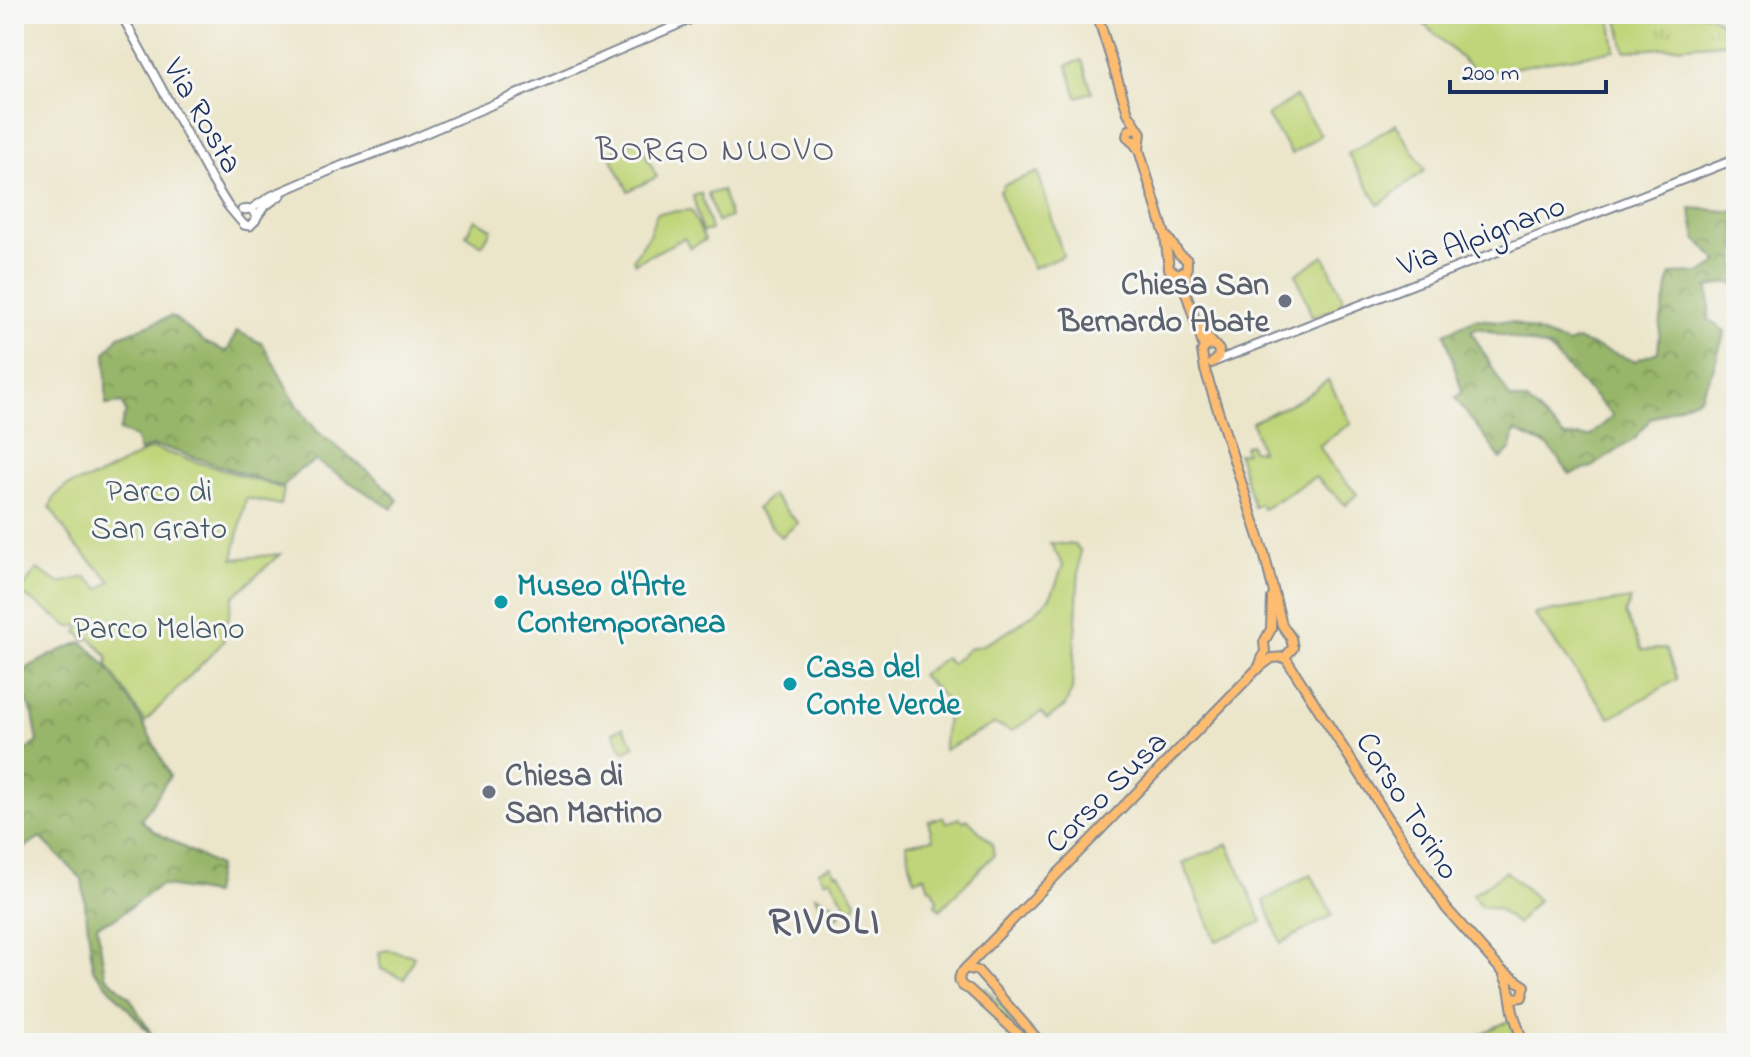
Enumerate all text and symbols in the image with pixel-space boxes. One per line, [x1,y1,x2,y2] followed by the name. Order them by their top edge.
[1450,44,1606,94] scale bar
[149,49,253,183] street label: Via Rosta
[1462,57,1519,92] text: 200 m
[595,127,836,177] district label: BORGO NUOVO
[1391,184,1573,291] street label: Via Alpignano
[1057,263,1271,347] place label: Chiesa San Bernardo Abate
[1276,292,1294,310] marker: Chiesa San Bernardo Abate
[91,470,227,554] park label: Parco di San Grato
[517,564,726,648] place label: Museo d'Arte Contemporanea
[492,593,510,611] marker: Museo d'Arte Contemporanea
[73,607,245,654] park label: Parco Melano
[806,646,962,730] place label: Casa del Conte Verde
[781,675,799,693] marker: Casa del Conte Verde
[1035,721,1180,866] street label: Corso Susa
[1342,724,1470,890] street label: Corso Torino
[505,754,662,838] place label: Chiesa di San Martino
[480,783,498,801] marker: Chiesa di San Martino
[769,894,881,953] district label: RIVOLI

